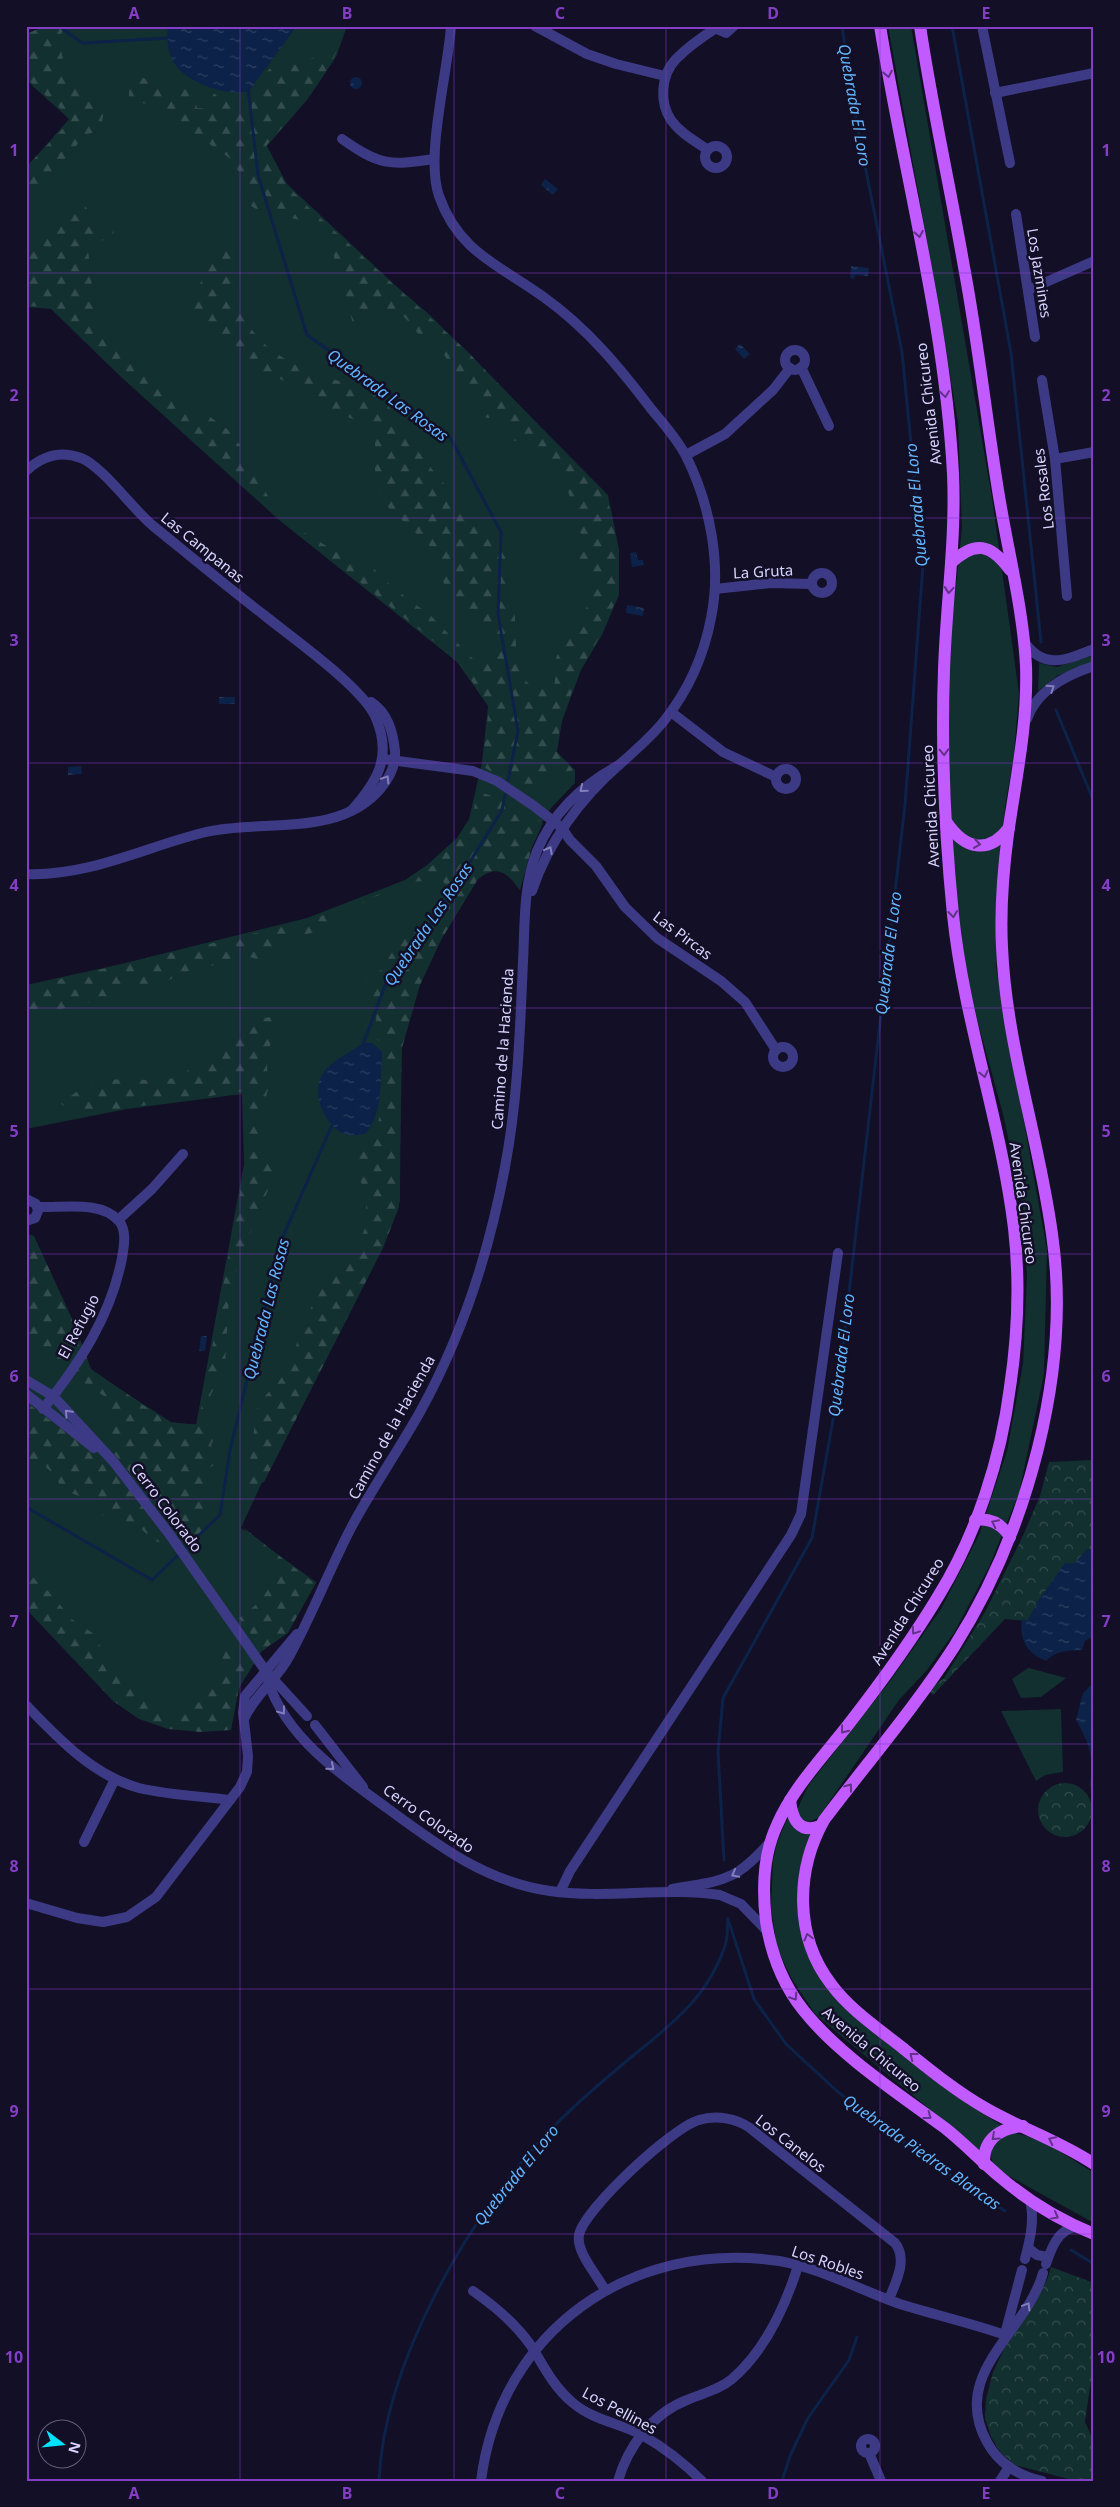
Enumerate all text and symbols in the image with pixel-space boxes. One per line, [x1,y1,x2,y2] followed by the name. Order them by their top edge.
[128,2,140,24] text: A
[342,2,352,24] text: B
[555,2,565,24] text: C
[767,2,779,24] text: D
[982,2,991,24] text: E
[833,42,877,168] water label: Quebrada El Loro
[882,70,893,79] one-way arrow
[9,139,19,161] text: 1
[1101,139,1111,161] text: 1
[1023,227,1057,319] street label: Los Jazmines
[913,229,923,238] one-way arrow
[911,342,945,466] street label: Avenida Chicureo
[323,344,453,446] water label: Quebrada Las Rosas
[9,384,19,406] text: 2
[1101,384,1111,406] text: 2
[940,390,950,398] one-way arrow
[900,442,932,568] water label: Quebrada El Loro
[1028,447,1058,531] street label: Los Rosales
[157,507,249,587] street label: Las Campanas
[732,559,794,583] street label: La Gruta
[943,586,954,594] one-way arrow
[9,629,19,651] text: 3
[1101,629,1111,651] text: 3
[1045,685,1054,694] one-way arrow
[917,744,943,868] street label: Avenida Chicureo
[938,748,949,756] one-way arrow
[380,776,390,785] one-way arrow
[579,783,588,792] one-way arrow
[973,838,981,849] one-way arrow
[543,847,553,856] one-way arrow
[378,858,478,990] water label: Quebrada Las Rosas
[9,874,19,896] text: 4
[1101,874,1111,896] text: 4
[870,890,906,1016] water label: Quebrada El Loro
[649,906,717,964] street label: Las Pircas
[948,911,959,919] one-way arrow
[486,968,518,1130] street label: Camino de la Hacienda
[978,1069,988,1078] one-way arrow
[9,1120,19,1142] text: 5
[1101,1120,1111,1142] text: 5
[1006,1141,1042,1265] street label: Avenida Chicureo
[238,1236,294,1382] water label: Quebrada Las Rosas
[53,1290,103,1362] street label: El Refugio
[823,1292,859,1418] water label: Quebrada El Loro
[343,1351,439,1503] street label: Camino de la Hacienda
[9,1365,19,1387] text: 6
[1101,1365,1111,1387] text: 6
[65,1409,74,1418] one-way arrow
[127,1458,207,1556] street label: Cerro Colorado
[991,1519,1000,1530] one-way arrow
[866,1554,948,1668] street label: Avenida Chicureo
[9,1610,19,1632] text: 7
[1101,1610,1111,1632] text: 7
[912,1625,921,1635] one-way arrow
[276,1705,285,1715] one-way arrow
[842,1724,850,1733] one-way arrow
[326,1761,335,1770] one-way arrow
[379,1779,479,1857] street label: Cerro Colorado
[843,1784,851,1793] one-way arrow
[9,1855,19,1877] text: 8
[1101,1855,1111,1877] text: 8
[731,1868,740,1878] one-way arrow
[804,1933,814,1941] one-way arrow
[788,1991,797,2000] one-way arrow
[819,2002,925,2096] street label: Avenida Chicureo
[910,2054,919,2062] one-way arrow
[839,2089,1005,2215] water label: Quebrada Piedras Blancas
[9,2100,19,2122] text: 9
[1101,2100,1111,2122] text: 9
[752,2109,830,2177] street label: Los Canelos
[922,2110,932,2119] one-way arrow
[468,2120,564,2230] water label: Quebrada El Loro
[991,2131,1000,2140] one-way arrow
[1048,2136,1057,2146] one-way arrow
[1050,2210,1059,2220] one-way arrow
[789,2240,867,2284] street label: Los Robles
[1020,2303,1030,2312] one-way arrow
[5,2346,23,2368] text: 10
[1097,2346,1115,2368] text: 10
[579,2382,661,2438] street label: Los Pellines
[38,2420,88,2470] north arrow
[64,2440,86,2456] text: N
[128,2482,140,2504] text: A
[342,2482,352,2504] text: B
[555,2482,565,2504] text: C
[767,2482,779,2504] text: D
[982,2482,991,2504] text: E

